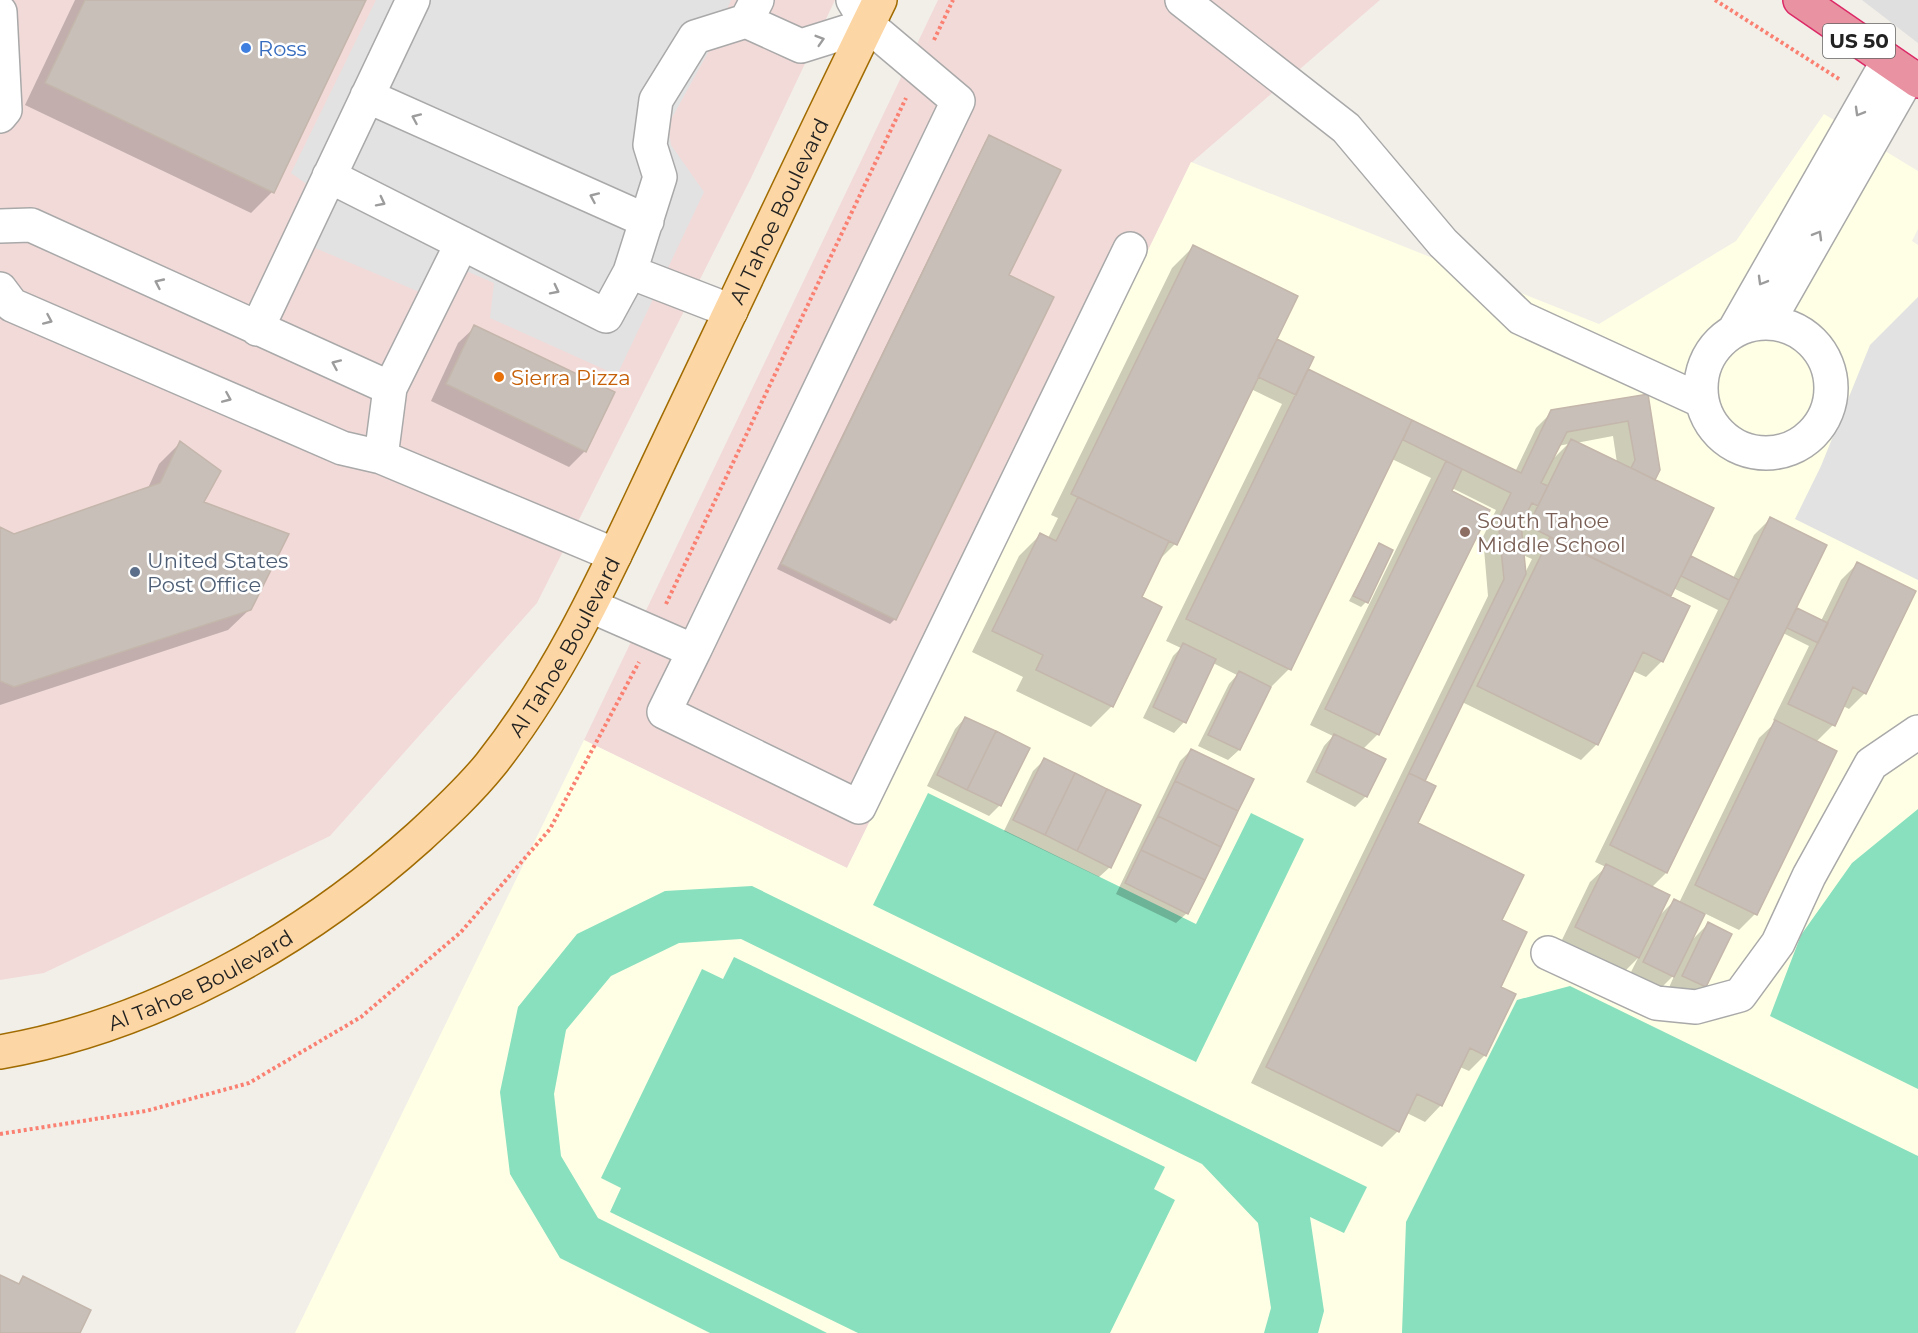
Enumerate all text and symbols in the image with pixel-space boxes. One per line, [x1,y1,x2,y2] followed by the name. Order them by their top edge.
[1823,24,1895,58] road number: US 50
[814,35,825,47] one-way arrow
[258,36,307,61] place label: Ross
[239,41,253,55] marker: Ross
[1855,106,1867,116] one-way arrow
[411,113,422,125] one-way arrow
[723,114,833,308] street label: Al Tahoe Boulevard
[589,193,600,205] one-way arrow
[375,195,386,207] one-way arrow
[1811,231,1822,241] one-way arrow
[1758,275,1769,285] one-way arrow
[154,279,165,291] one-way arrow
[549,283,560,294] one-way arrow
[41,313,52,325] one-way arrow
[332,359,343,371] one-way arrow
[511,365,631,390] place label: Sierra Pizza
[492,370,506,384] marker: Sierra Pizza
[220,391,231,403] one-way arrow
[1477,508,1626,557] place label: South Tahoe Middle School
[1458,525,1472,539] marker: South Tahoe Middle School
[147,548,288,597] place label: United States Post Office
[503,553,625,741] street label: Al Tahoe Boulevard
[128,565,142,579] marker: United States Post Office
[105,924,297,1035] street label: Al Tahoe Boulevard

